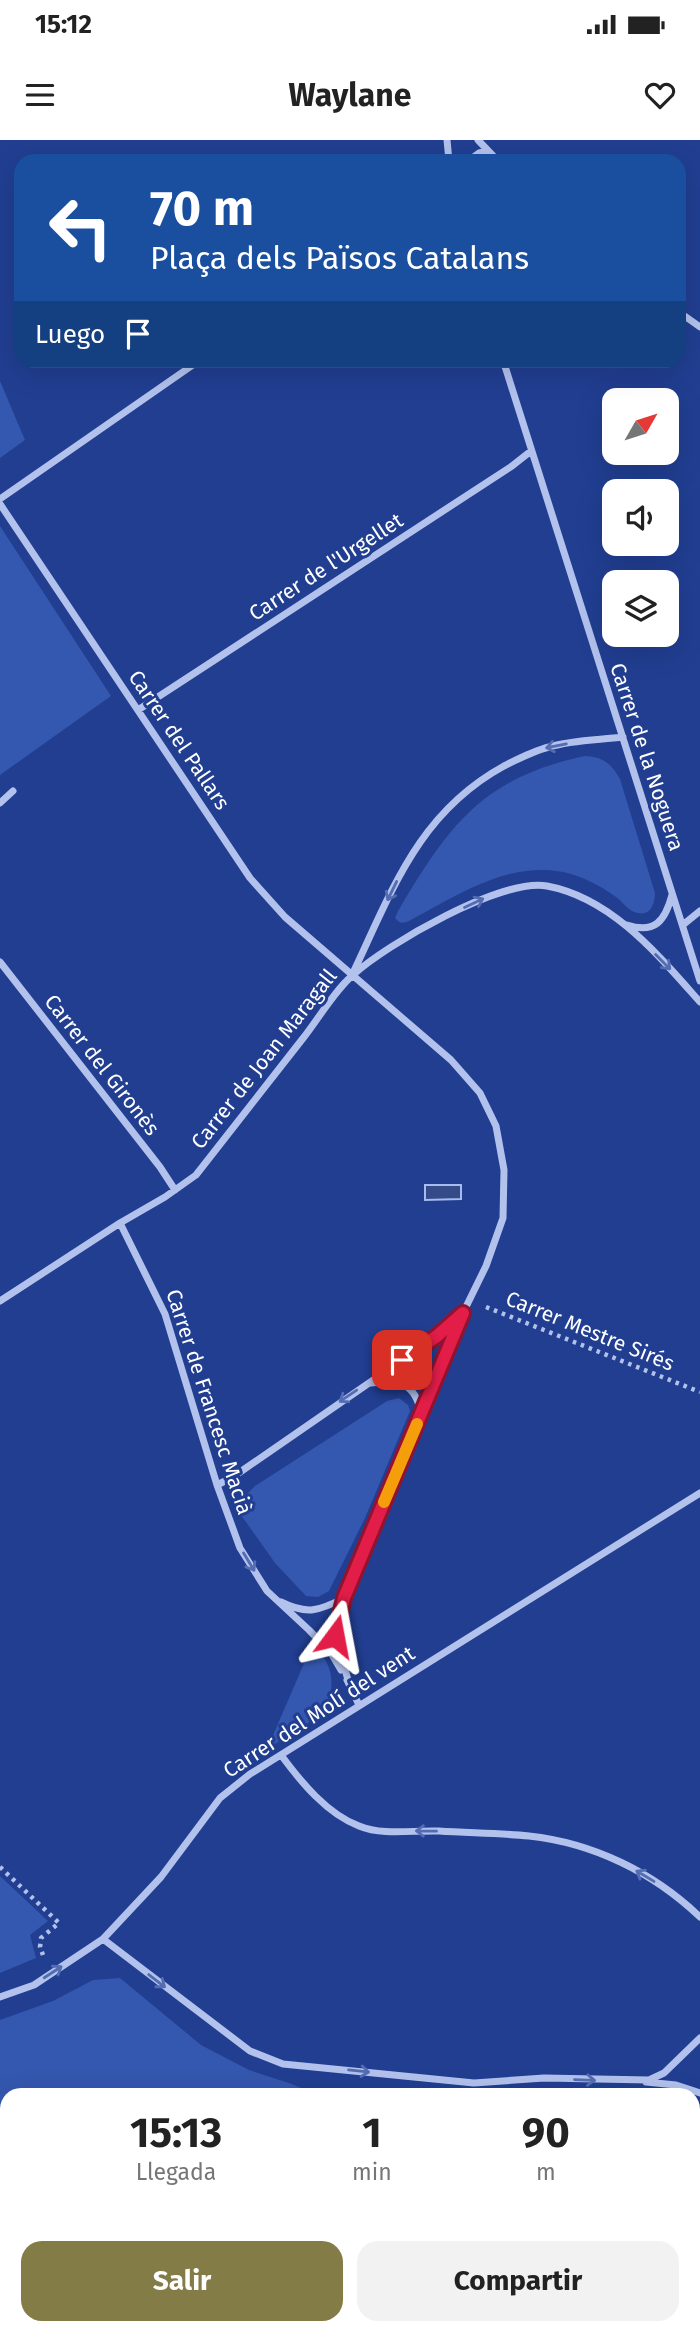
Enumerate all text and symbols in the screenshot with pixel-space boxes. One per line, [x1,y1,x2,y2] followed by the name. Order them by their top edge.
[35,9,92,40] text: 15:12
[21,76,59,114] icon: menu
[289,76,411,114] text: Waylane
[641,76,679,114] icon: heart
[150,179,254,238] text: 70 m
[35,182,126,273] icon: left
[150,239,529,277] text: Plaça dels Països Catalans
[119,315,157,353] icon: arrive
[35,319,105,350] text: Luego
[602,388,679,466] north arrow
[602,388,679,647] map controls
[602,479,679,556] button: sound
[244,507,408,627] street label: Carrer de l'Urgellet
[602,570,679,647] button: layers
[604,660,690,854] street label: Carrer de la Noguera
[123,665,235,815] street label: Carrer del Pallars
[545,740,568,753] one-way arrow
[384,880,398,901] one-way arrow
[463,895,484,909] one-way arrow
[654,953,671,970] one-way arrow
[186,964,342,1154] street label: Carrer de Joan Maragall
[39,989,165,1141] street label: Carrer del Gironès
[502,1285,678,1377] street label: Carrer Mestre Sirés
[160,1286,258,1518] street label: Carrer de Francesc Macià
[372,1330,432,1390] pin
[383,1341,421,1379] icon: arrive
[339,1389,359,1403] one-way arrow
[242,1552,256,1572] one-way arrow
[298,1599,372,1673] position arrow
[218,1640,420,1784] street label: Carrer del Molí del vent
[415,1824,438,1837] one-way arrow
[636,1869,656,1883] one-way arrow
[43,1964,63,1978] one-way arrow
[147,1974,166,1989] one-way arrow
[347,2065,369,2078] one-way arrow
[574,2073,597,2086] one-way arrow
[130,2108,222,2158] text: 15:13
[362,2108,382,2158] text: 1
[522,2108,570,2158] text: 90
[136,2158,216,2186] text: Llegada
[352,2158,392,2186] text: min
[536,2158,556,2186] text: m
[21,2241,343,2321] button: Salir
[357,2241,679,2321] button: Compartir

